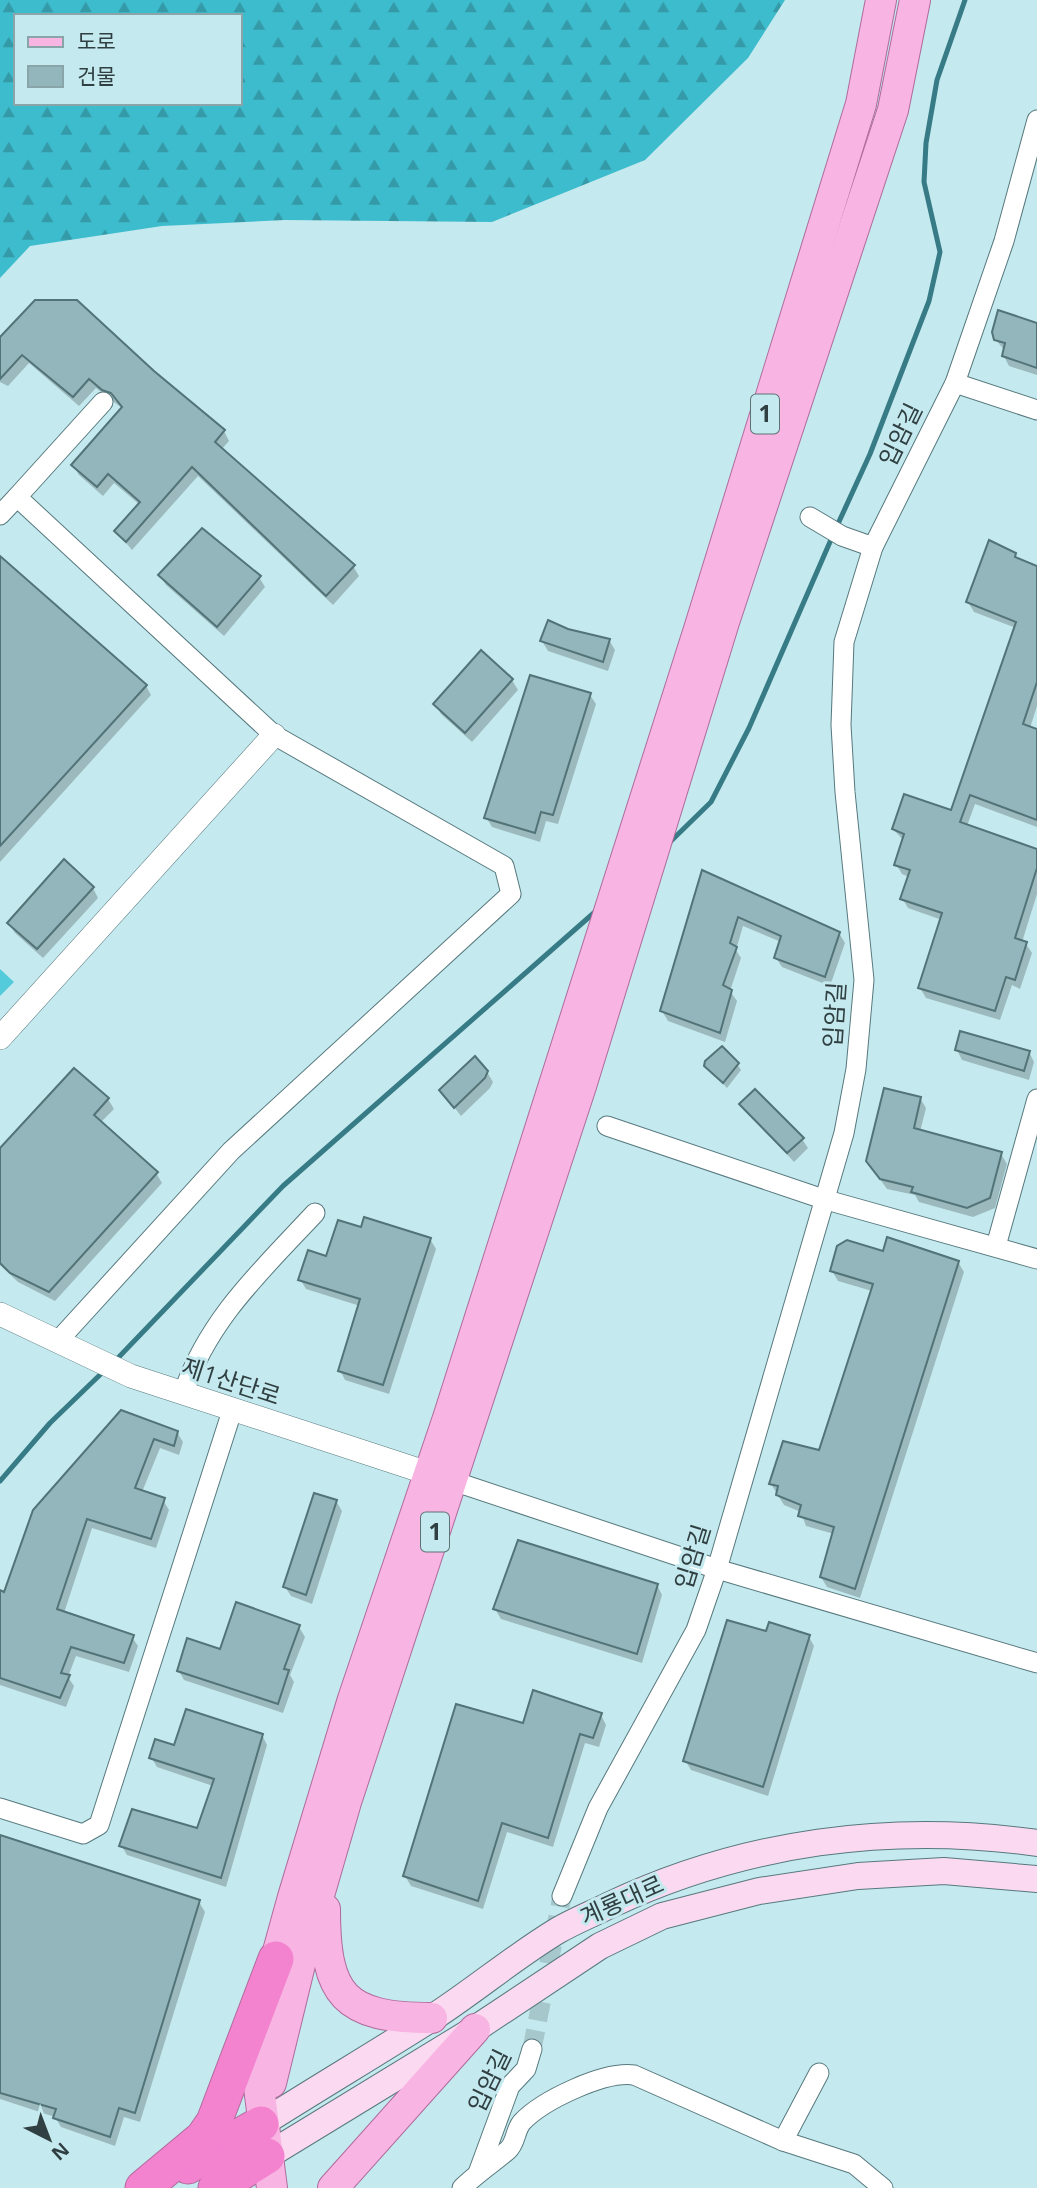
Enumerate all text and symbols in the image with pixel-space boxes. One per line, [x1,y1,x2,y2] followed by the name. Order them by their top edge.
[14,14,242,105] legend
[77,27,116,55] text: 도로
[77,62,116,90] text: 건물
[751,394,779,434] road number: 1
[870,397,929,471] street label: 입암길
[815,981,852,1049] street label: 입암길
[178,1349,285,1412] street label: 제1산단로
[421,1512,449,1552] road number: 1
[666,1520,717,1593] street label: 입암길
[574,1867,668,1933] street label: 계룡대로
[459,2043,518,2117] street label: 입암길
[14,2104,84,2174] north arrow
[46,2137,75,2166] text: N

